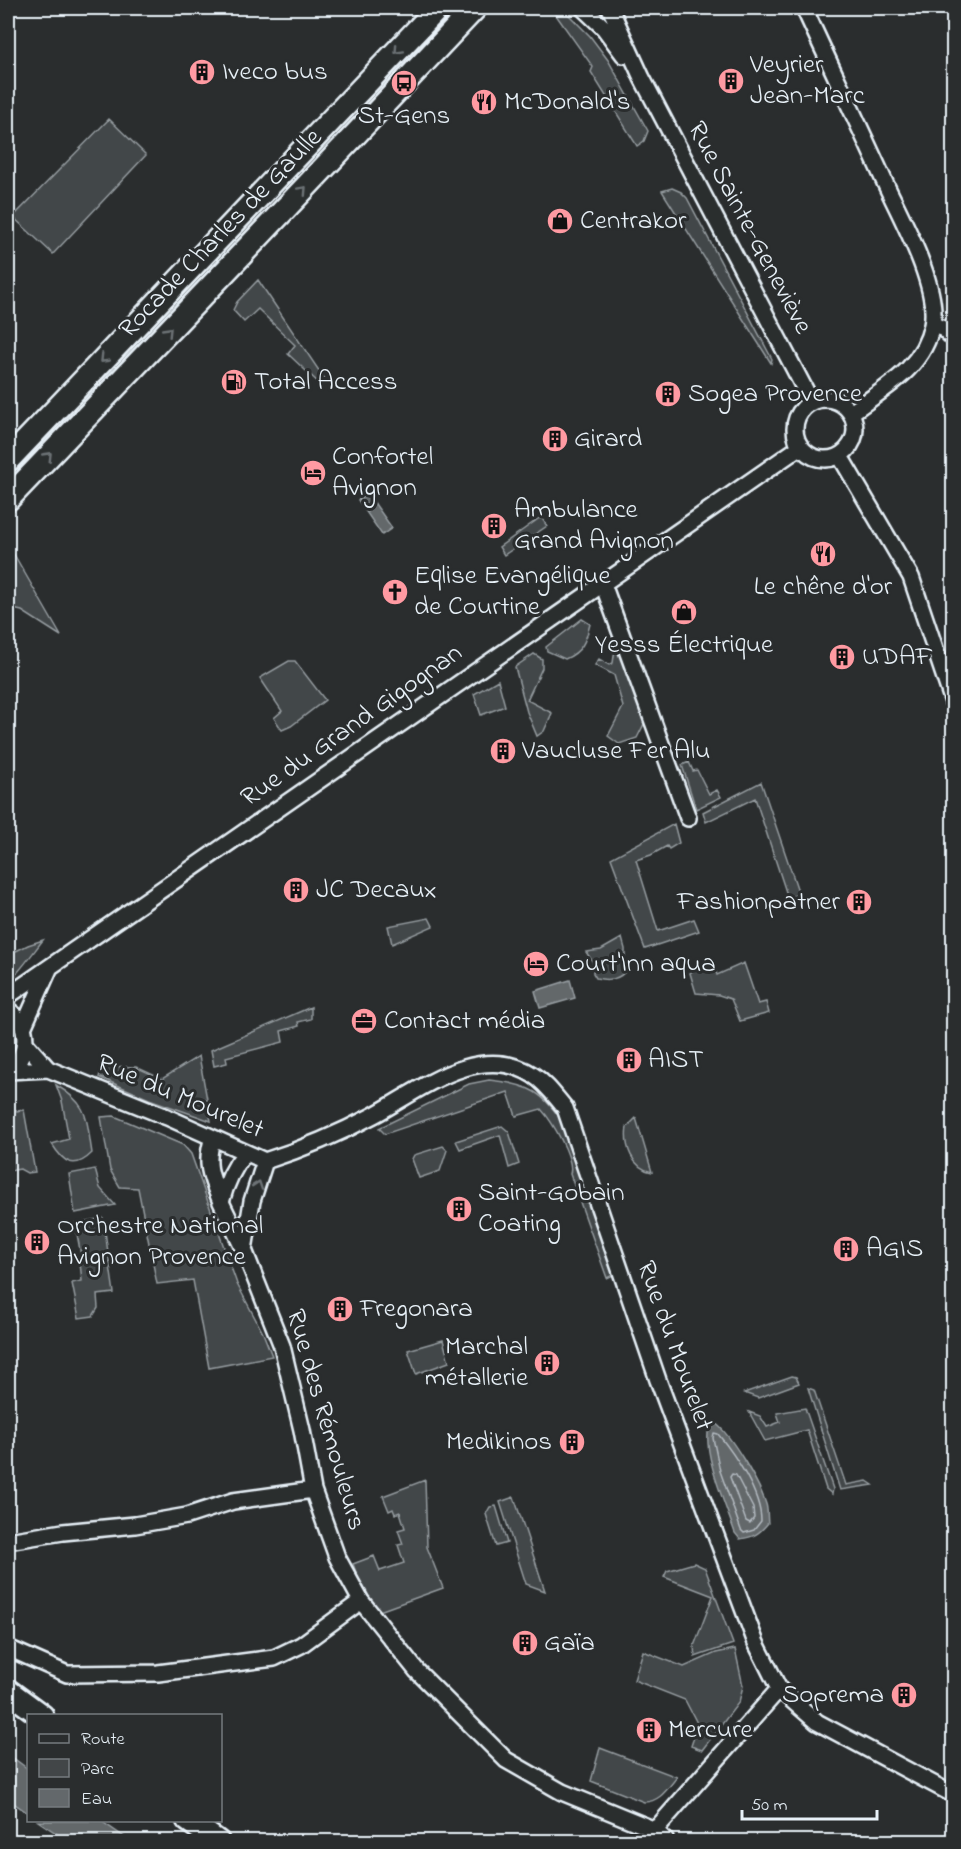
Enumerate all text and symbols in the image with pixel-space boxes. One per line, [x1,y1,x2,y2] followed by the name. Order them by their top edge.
[394,44,405,54] one-way arrow
[749,46,865,116] place label: Veyrier Jean-Marc
[222,53,328,92] place label: Iveco bus
[187,57,217,87] building icon: Iveco bus
[716,66,746,96] building icon: Veyrier Jean-Marc
[389,68,419,98] bus stop icon: St-Gens
[504,83,630,122] place label: McDonald's
[469,87,499,117] restaurant icon: McDonald's
[358,97,450,136] place label: St-Gens
[676,115,822,342] street label: Rue Sainte-Geneviève
[110,119,333,348] street label: Rocade Charles de Gaulle
[296,186,307,197] one-way arrow
[580,202,687,241] place label: Centrakor
[545,206,575,236] shop icon: Centrakor
[161,327,172,338] one-way arrow
[101,352,112,363] one-way arrow
[254,363,398,402] place label: Total Access
[219,367,249,397] fuel station icon: Total Access
[688,375,863,414] place label: Sogea Provence
[653,379,683,409] building icon: Sogea Provence
[574,420,642,459] place label: Girard
[540,424,570,454] building icon: Girard
[332,438,433,508] place label: Confortel Avignon
[41,453,52,463] one-way arrow
[298,458,328,488] hotel icon: Confortel Avignon
[514,491,674,561] place label: Ambulance Grand Avignon
[479,511,509,541] building icon: Ambulance Grand Avignon
[808,539,838,569] restaurant icon: Le chêne d'or
[414,557,611,627] place label: Eqlise Evangélique de Courtine
[754,568,893,607] place label: Le chêne d'or
[380,577,410,607] church icon: Eqlise Evangélique de Courtine
[669,597,699,627] shop icon: Yesss Électrique
[595,626,774,665] place label: Yesss Électrique
[233,635,471,817] street label: Rue du Grand Gigognan
[862,638,933,677] place label: UDAF
[827,642,857,672] building icon: UDAF
[521,732,710,771] place label: Vaucluse Fer Alu
[488,736,518,766] building icon: Vaucluse Fer Alu
[316,871,437,910] place label: JC Decaux
[281,875,311,905] building icon: JC Decaux
[676,883,841,922] place label: Fashionpatner
[844,887,874,917] building icon: Fashionpatner
[556,945,716,984] place label: Court'Inn aqua
[521,949,551,979] hotel icon: Court'Inn aqua
[384,1002,545,1041] place label: Contact média
[349,1006,379,1036] office icon: Contact média
[648,1041,704,1080] place label: AIST
[90,1044,270,1150] street label: Rue du Mourelet
[614,1045,644,1075] building icon: AIST
[478,1174,624,1244] place label: Saint-Gobain Coating
[250,1180,263,1191] one-way arrow
[444,1194,474,1224] building icon: Saint-Gobain Coating
[57,1207,263,1277] place label: Orchestre National Avignon Provence
[22,1227,52,1257] building icon: Orchestre National Avignon Provence
[866,1230,923,1269] place label: AGIS
[831,1234,861,1264] building icon: AGIS
[625,1256,723,1436] street label: Rue du Mourelet
[359,1290,473,1329] place label: Fregonara
[325,1294,355,1324] building icon: Fregonara
[275,1305,375,1535] street label: Rue des Rémouleurs
[425,1328,529,1398] place label: Marchal métallerie
[532,1348,562,1378] building icon: Marchal métallerie
[446,1423,552,1462] place label: Medikinos
[557,1427,587,1457] building icon: Medikinos
[544,1624,595,1663] place label: Gaïa
[510,1628,540,1658] building icon: Gaïa
[782,1676,884,1715] place label: Soprema
[889,1680,919,1710] building icon: Soprema
[668,1711,754,1750] place label: Mercure
[27,1714,222,1822] legend
[634,1715,664,1745] building icon: Mercure
[81,1727,126,1753] text: Route
[81,1757,114,1783] text: Parc
[742,1783,877,1821] scale bar
[81,1787,112,1813] text: Eau
[751,1793,788,1819] text: 50 m

